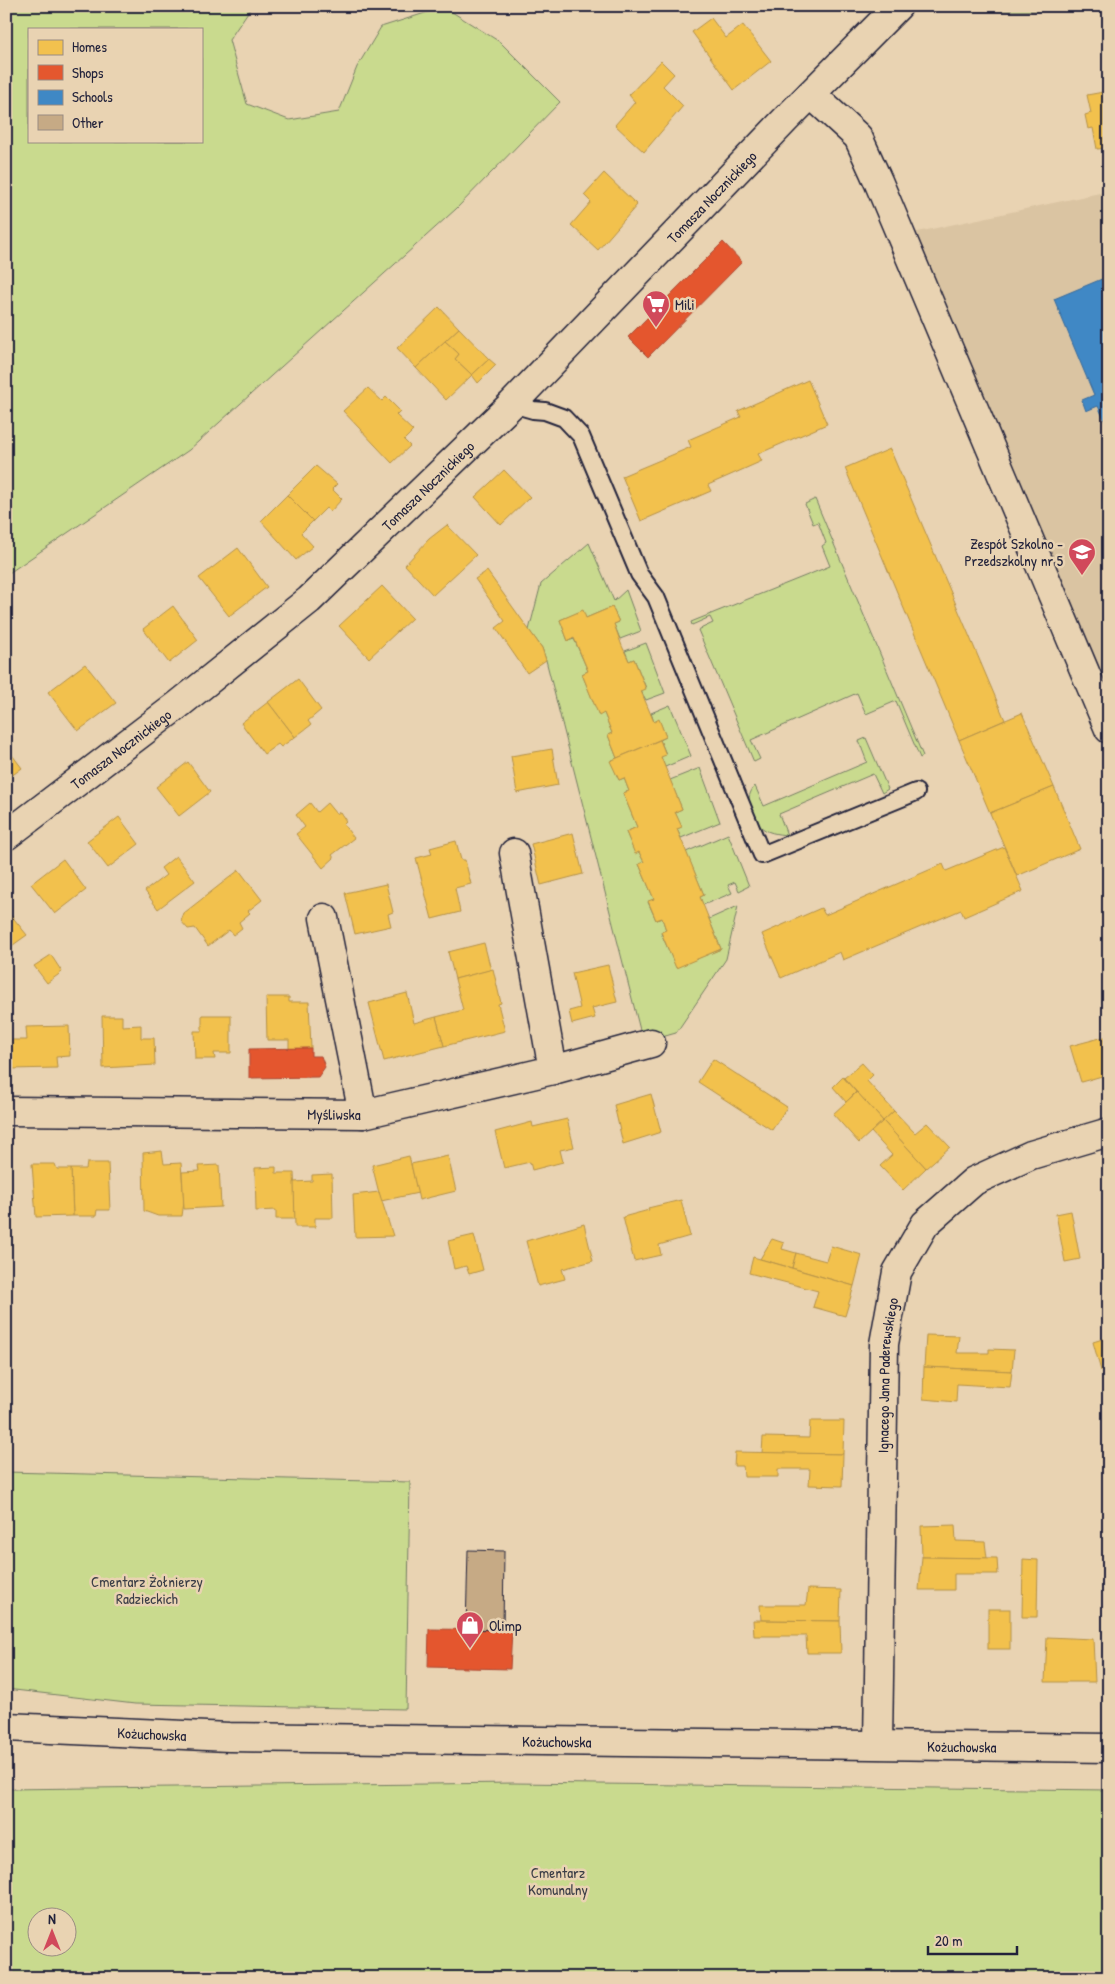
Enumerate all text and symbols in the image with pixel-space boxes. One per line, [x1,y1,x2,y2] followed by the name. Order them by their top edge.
[28,28,202,142] legend
[72,36,107,57] text: Homes
[72,62,104,83] text: Shops
[72,86,113,107] text: Schools
[72,112,104,133] text: Other
[662,146,761,248] street label: Tomasza Nocznickiego
[641,289,671,328] supermarket icon: Mili
[675,294,695,315] place label: Mili
[377,436,479,535] street label: Tomasza Nocznickiego
[964,533,1064,571] place label: Zespół Szkolno - Przedszkolny nr 5
[1067,537,1097,576] school or university icon: Zespół Szkolno - Przedszkolny nr 5
[66,704,175,794] street label: Tomasza Nocznickiego
[307,1103,361,1124] street label: Myśliwska
[872,1296,903,1453] street label: Ignacego Jana Paderewskiego
[91,1571,203,1609] park label: Cmentarz Żołnierzy Radzieckich
[455,1610,485,1649] shop icon: Olimp
[489,1615,522,1636] place label: Olimp
[117,1721,187,1746] street label: Kożuchowska
[522,1730,592,1752] street label: Kożuchowska
[927,1735,997,1757] street label: Kożuchowska
[528,1862,588,1900] park label: Cmentarz Komunalny
[28,1906,78,1956] north arrow
[48,1909,56,1928] text: N
[928,1924,1016,1956] scale bar
[935,1930,962,1951] text: 20 m

